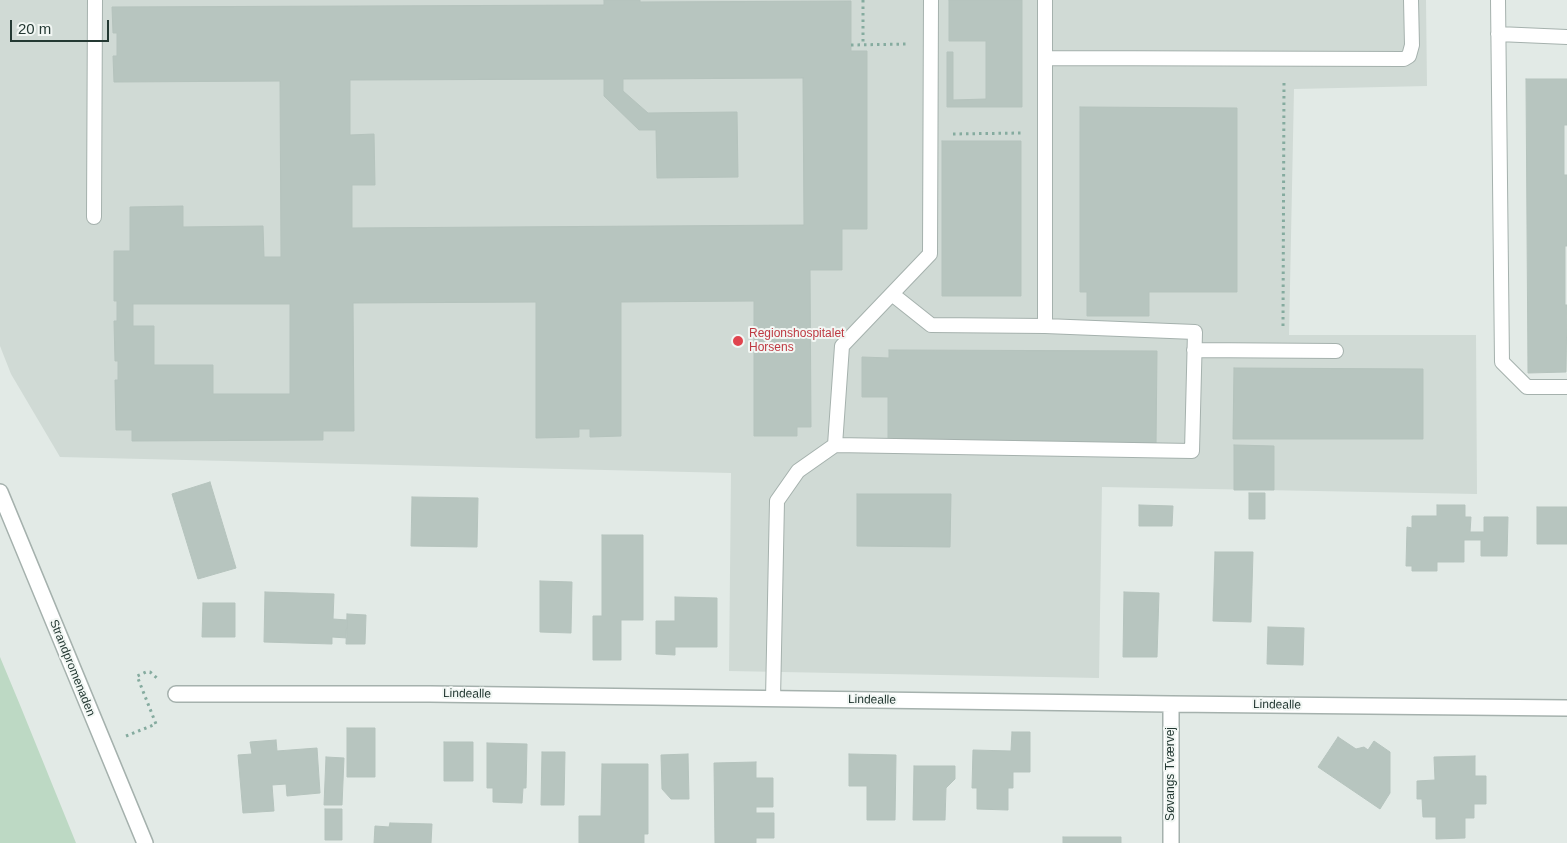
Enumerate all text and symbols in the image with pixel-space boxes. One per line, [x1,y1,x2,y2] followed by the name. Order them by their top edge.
[12,10,111,42] scale bar
[18,20,51,37] text: 20 m
[749,327,844,355] place label: Regionshospitalet Horsens
[731,334,745,348] marker: Regionshospitalet Horsens
[46,618,98,718] street label: Strandpromenaden
[443,686,491,702] street label: Lindealle
[848,692,896,708] street label: Lindealle
[1253,697,1301,713] street label: Lindealle
[1164,727,1178,821] street label: Søvangs Tværvej

